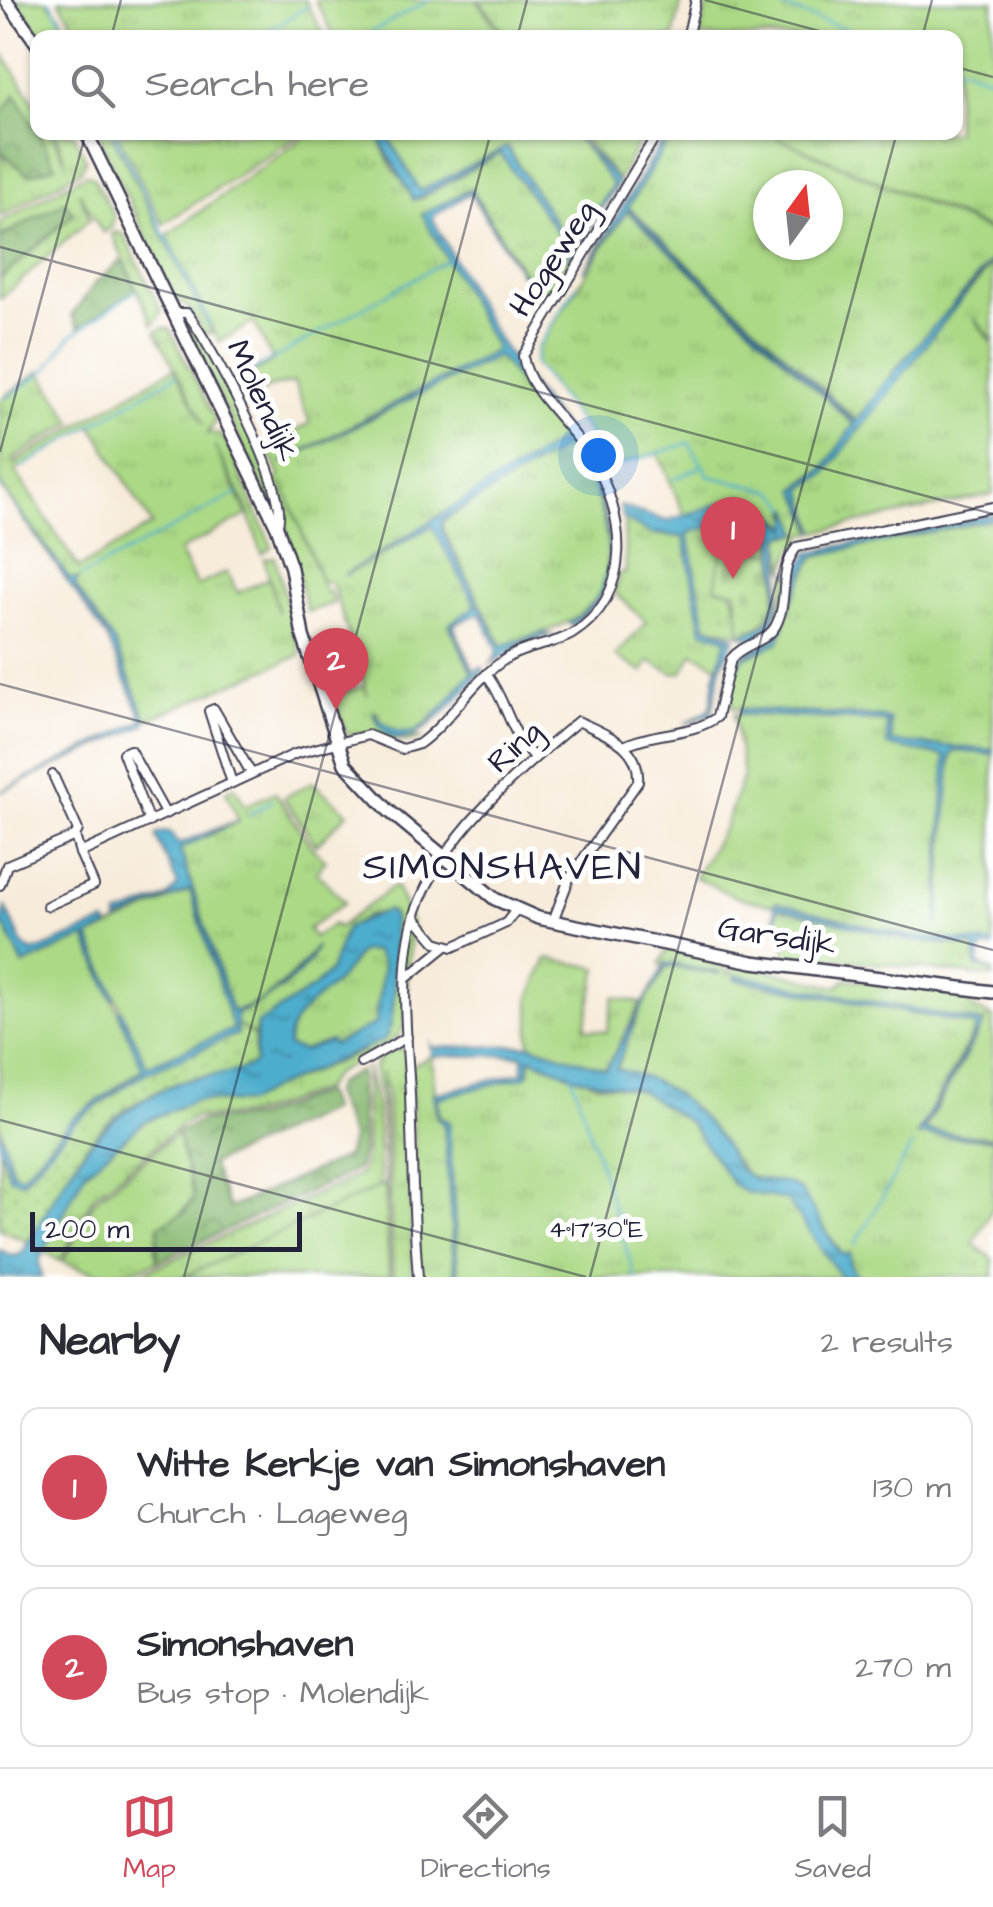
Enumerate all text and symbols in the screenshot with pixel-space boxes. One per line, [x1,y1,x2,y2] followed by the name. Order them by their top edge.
[30,30,963,140] search box
[65,58,120,113] icon: search
[145,59,369,111] text: Search here
[753,170,843,260] north arrow
[499,192,608,326] street label: Hogeweg
[215,332,311,469] street label: Molendijk
[573,430,624,481] your location
[700,496,766,579] pin: 1
[304,628,368,710] pin: 2
[478,710,552,784] street label: Ring
[363,842,643,894] district label: SIMONSHAVEN
[715,905,839,968] street label: Garsdijk
[30,1207,302,1252] scale bar
[45,1210,129,1249] text: 200 m
[549,1212,643,1247] text: 4°17'30"E
[40,1313,180,1371] text: Nearby
[821,1320,953,1365] text: 2 results
[137,1439,665,1491] text: Witte Kerkje van Simonshaven
[72,1465,77,1510] text: 1
[873,1465,951,1510] text: 130 m
[137,1491,408,1536] text: Church · Lageweg
[137,1619,354,1671] text: Simonshaven
[65,1645,84,1690] text: 2
[855,1645,951,1690] text: 270 m
[137,1671,429,1716] text: Bus stop · Molendijk
[122,1789,177,1888] tab: Map
[421,1789,551,1888] tab: Directions
[795,1789,871,1888] tab: Saved

